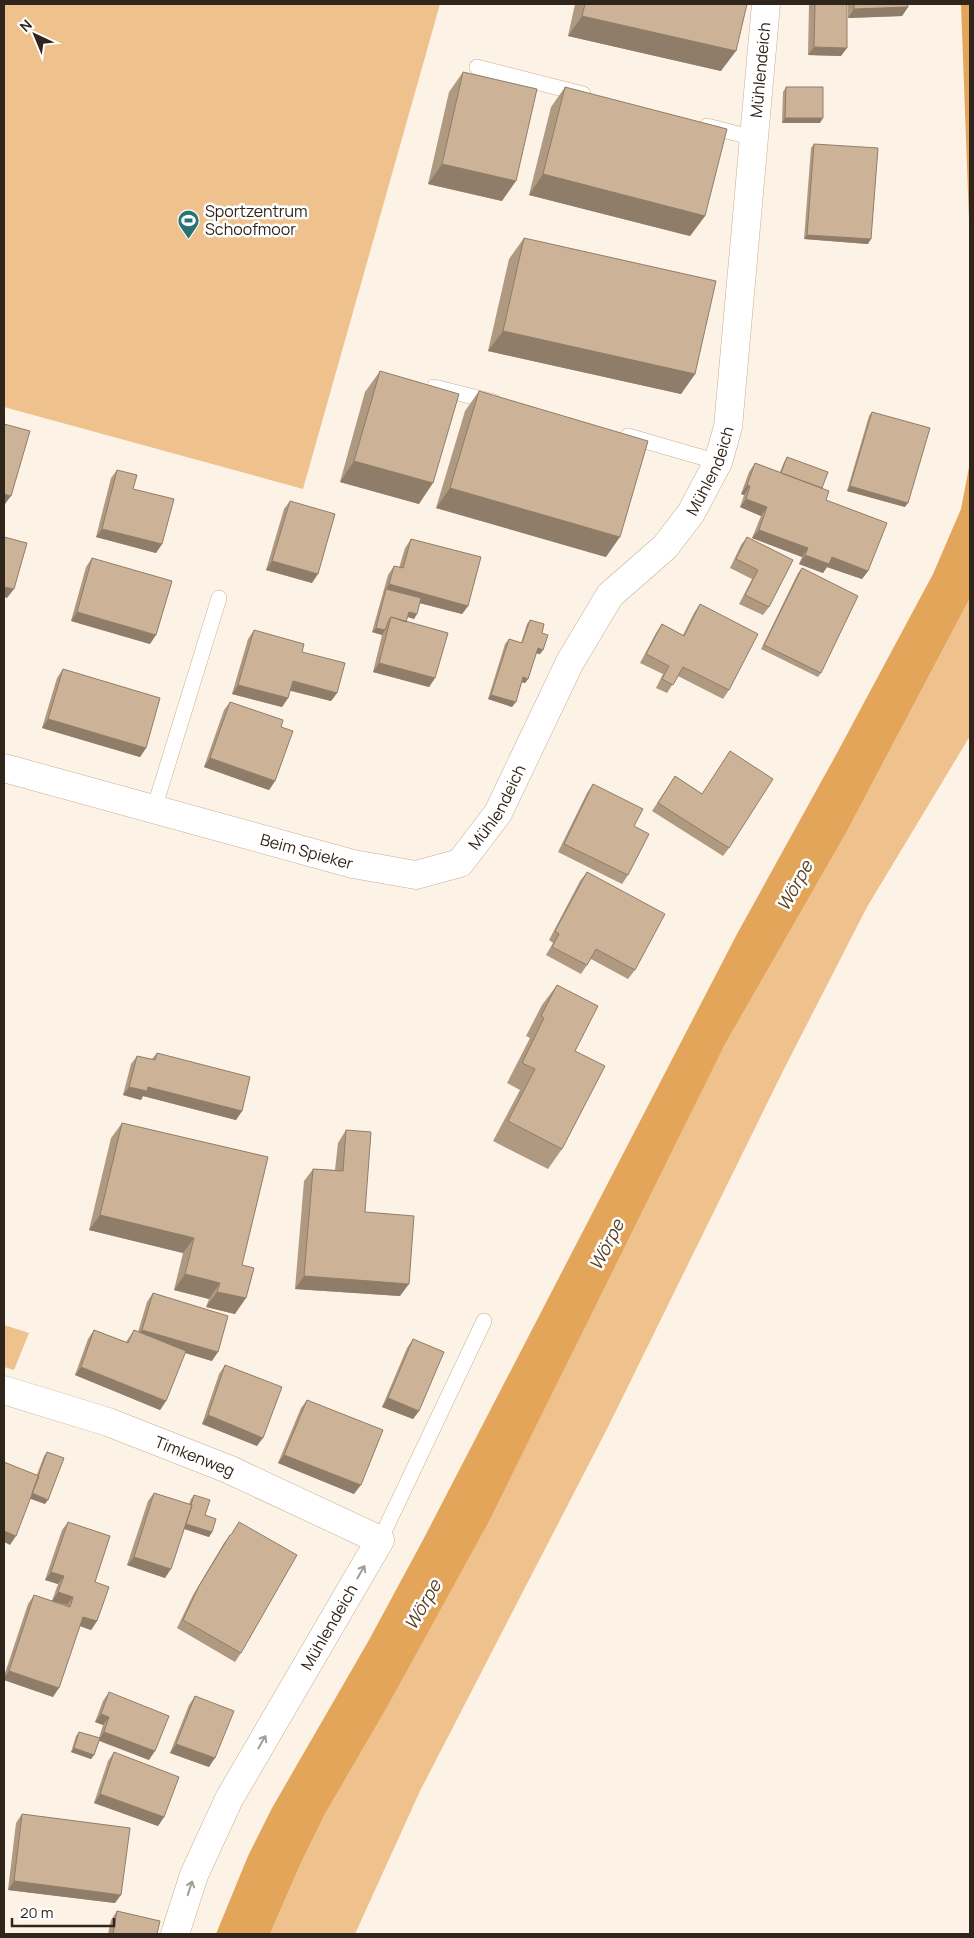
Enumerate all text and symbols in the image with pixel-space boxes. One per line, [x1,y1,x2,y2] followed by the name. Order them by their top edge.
[10,10,60,60] north arrow
[15,15,36,36] text: N
[745,21,775,119] street label: Mühlendeich
[205,200,308,240] place label: Sportzentrum Schoofmoor
[177,208,201,239] sports icon: Sportzentrum Schoofmoor
[681,424,739,519] street label: Mühlendeich
[463,761,531,854] street label: Mühlendeich
[258,828,356,875] street label: Beim Spieker
[771,855,818,915] water label: Wörpe
[583,1214,630,1274] water label: Wörpe
[152,1430,238,1482] street label: Timkenweg
[356,1564,366,1579] one-way arrow
[398,1574,447,1634] water label: Wörpe
[296,1580,362,1674] street label: Mühlendeich
[257,1735,267,1750] one-way arrow
[186,1880,195,1896] one-way arrow
[12,1896,115,1928] scale bar
[20,1902,53,1923] text: 20 m

